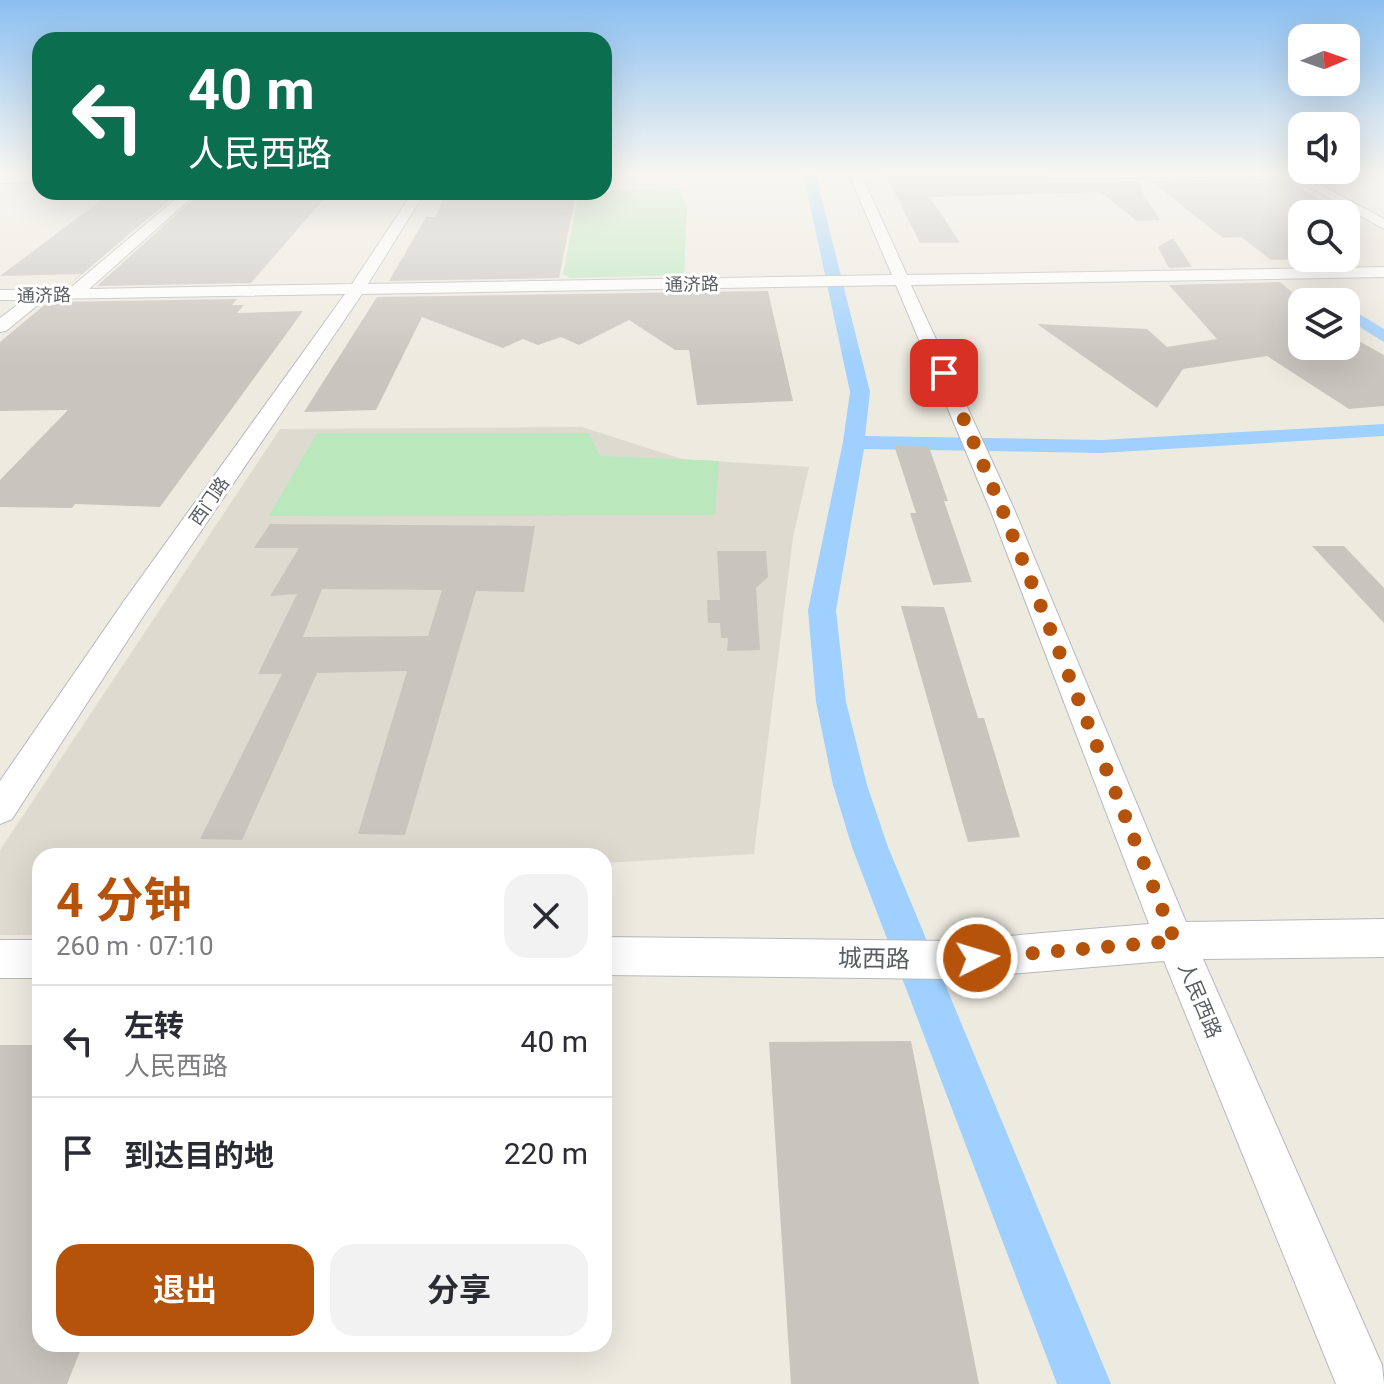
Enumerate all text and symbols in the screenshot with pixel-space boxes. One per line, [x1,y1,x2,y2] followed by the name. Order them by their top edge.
[1288,24,1360,96] north arrow
[1288,24,1360,360] map controls
[188,57,315,123] text: 40 m
[56,64,160,168] icon: left
[1288,112,1360,184] button: sound
[188,133,332,175] text: 人民西路
[1288,200,1360,272] button: search
[665,273,719,295] street label: 通济路
[17,284,71,306] street label: 通济路
[1288,288,1360,360] button: layers
[910,339,978,407] pin
[922,351,966,395] icon: arrive
[185,473,233,529] street label: 西门路
[56,872,191,929] text: 4 分钟
[504,874,588,958] button: close
[935,916,1019,1000] position arrow
[56,931,214,961] text: 260 m · 07:10
[838,944,910,974] street label: 城西路
[1173,958,1227,1042] street label: 人民西路
[124,1008,184,1043] text: 左转
[56,1019,100,1063] icon: left
[521,1024,588,1059] text: 40 m
[124,1051,228,1081] text: 人民西路
[56,1131,100,1175] icon: arrive
[504,1136,588,1171] text: 220 m
[124,1138,274,1173] text: 到达目的地
[56,1244,314,1336] button: 退出
[330,1244,588,1336] button: 分享

